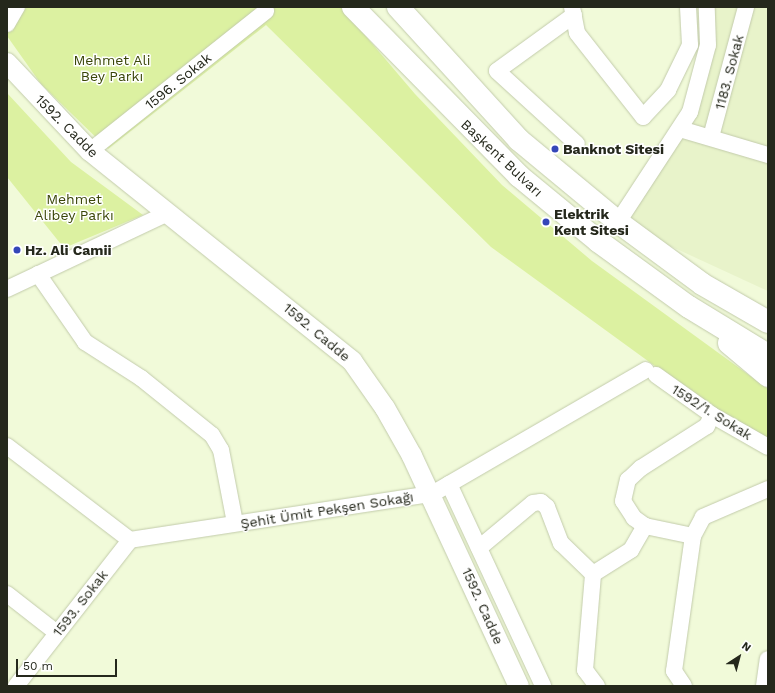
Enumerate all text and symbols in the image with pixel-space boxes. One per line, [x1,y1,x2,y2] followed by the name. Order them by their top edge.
[711,33,747,111] street label: 1183. Sokak
[142,49,214,113] street label: 1596. Sokak
[73,52,151,84] park label: Mehmet Ali Bey Parkı
[32,91,102,161] street label: 1592. Cadde
[458,116,546,200] street label: Başkent Bulvarı
[563,141,664,157] place label: Banknot Sitesi
[550,144,560,154] marker: Banknot Sitesi
[34,191,114,224] park label: Mehmet Alibey Parkı
[554,206,629,238] place label: Elektrik Kent Sitesi
[541,217,551,227] marker: Elektrik Kent Sitesi
[25,242,112,258] place label: Hz. Ali Camii
[12,245,22,255] marker: Hz. Ali Camii
[280,299,354,365] street label: 1592. Cadde
[669,381,755,443] street label: 1592/1. Sokak
[239,488,415,532] street label: Şehit Ümit Pekşen Sokağı
[459,565,507,647] street label: 1592. Cadde
[49,566,111,640] street label: 1593. Sokak
[719,637,759,677] north arrow
[739,639,753,655] text: N
[18,651,119,677] scale bar
[23,659,53,673] text: 50 m

